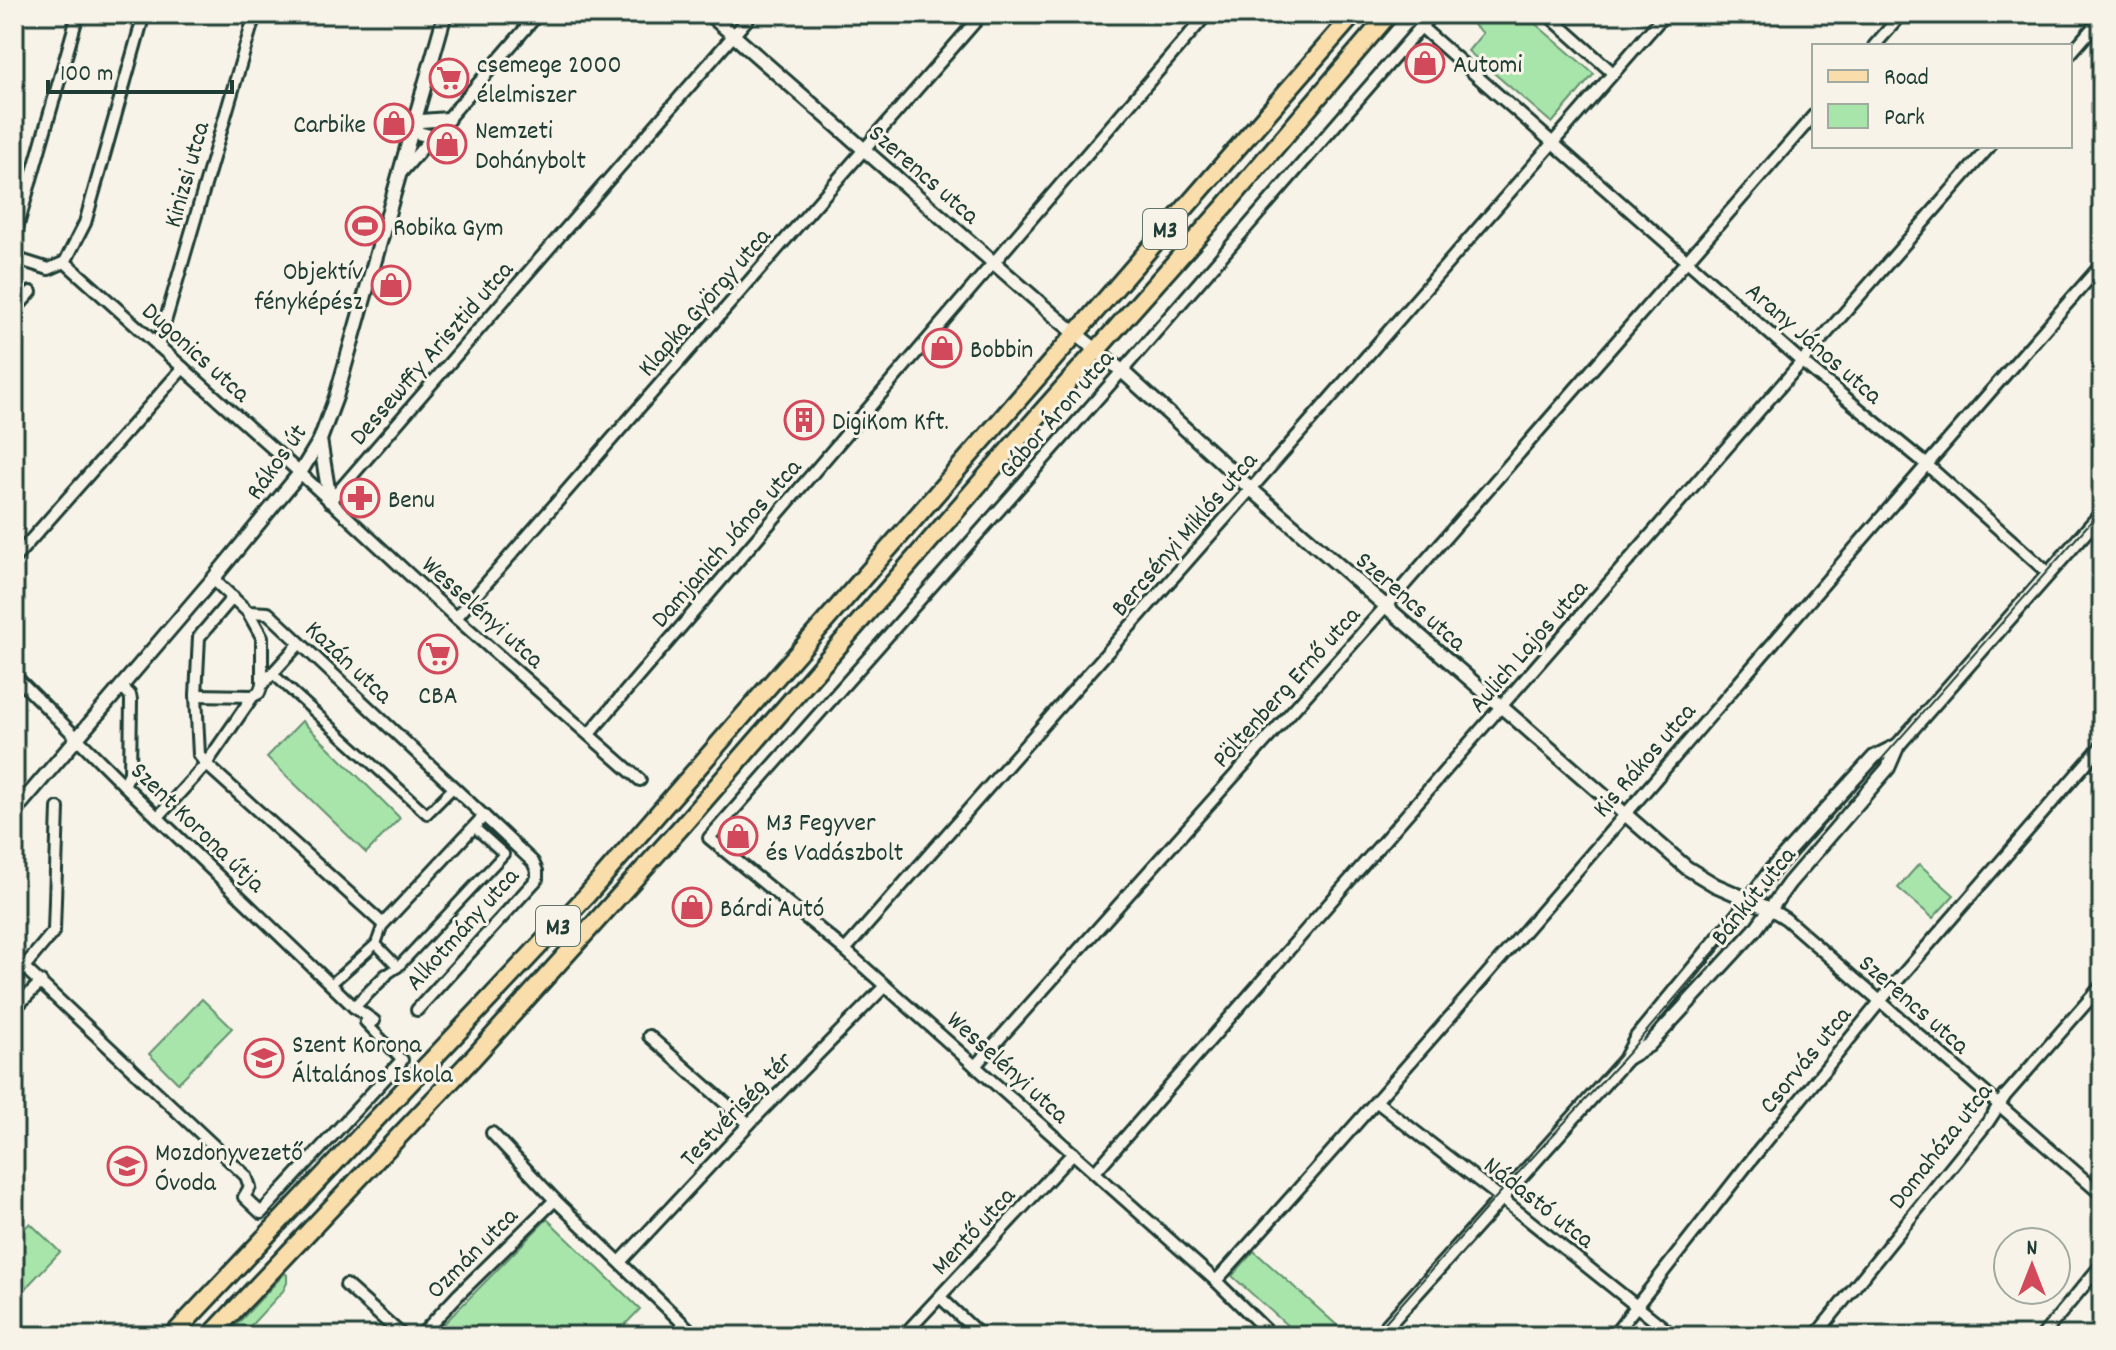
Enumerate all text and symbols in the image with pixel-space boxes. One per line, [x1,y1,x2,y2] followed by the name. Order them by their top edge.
[1404,42,1446,84] shop icon: Automi
[48,44,232,94] scale bar
[1812,44,2072,148] legend
[477,48,622,115] place label: csemege 2000 élelmiszer
[1453,48,1522,85] place label: Automi
[428,57,470,99] supermarket icon: csemege 2000 élelmiszer
[60,58,113,92] text: 100 m
[1884,62,1929,96] text: Road
[373,102,415,144] shop icon: Carbike
[1884,102,1925,136] text: Park
[293,108,366,145] place label: Carbike
[475,114,586,181] place label: Nemzeti Dohánybolt
[156,117,221,232] street label: Kinizsi utca
[859,117,987,235] street label: Szerencs utca
[426,123,468,165] shop icon: Nemzeti Dohánybolt
[344,205,386,247] sports icon: Robika Gym
[1143,209,1187,249] road number: M3
[393,211,504,248] place label: Robika Gym
[630,220,782,386] street label: Klapka György utca
[342,253,524,455] street label: Dessewffy Arisztid utca
[254,255,363,322] place label: Objektív fényképész
[370,264,412,306] shop icon: Objektív fényképész
[1736,275,1890,415] street label: Arany János utca
[132,295,258,413] street label: Dugonics utca
[921,327,963,369] shop icon: Bobbin
[970,333,1033,370] place label: Bobbin
[991,342,1125,488] street label: Gábor Áron utca
[783,399,825,441] building icon: DigiKom Kft.
[832,405,949,442] place label: DigiKom Kft.
[238,417,318,509] street label: Rákos út
[1103,444,1268,626] street label: Bercsényi Miklós utca
[644,451,812,637] street label: Damjanich János utca
[339,477,381,519] pharmacy icon: Benu
[388,483,435,520] place label: Benu
[1346,544,1474,662] street label: Szerencs utca
[412,548,552,679] street label: Wesselényi utca
[1461,572,1599,722] street label: Aulich Lajos utca
[1205,599,1371,778] street label: Pöltenberg Ernő utca
[295,613,400,715] street label: Kazán utca
[417,633,459,675] supermarket icon: CBA
[418,679,458,716] place label: CBA
[1585,695,1707,827] street label: Kis Rákos utca
[121,754,273,903] street label: Szent Korona útja
[766,806,904,873] place label: M3 Fegyver és Vadászbolt
[717,815,759,857] shop icon: M3 Fegyver és Vadászbolt
[1703,839,1807,955] street label: Bánkút utca
[398,860,530,1000] street label: Alkotmány utca
[671,886,713,928] shop icon: Bárdi Autó
[720,892,824,929] place label: Bárdi Autó
[536,906,580,946] road number: M3
[1849,947,1977,1065] street label: Szerencs utca
[1752,999,1862,1123] street label: Csorvás utca
[937,1003,1077,1134] street label: Wesselényi utca
[292,1028,453,1095] place label: Szent Korona Általános Iskola
[243,1037,285,1079] school or university icon: Szent Korona Általános Iskola
[673,1044,803,1177] street label: Testvériség tér
[1881,1075,2003,1218] street label: Domaháza utca
[155,1136,303,1203] place label: Mozdonyvezető Óvoda
[106,1145,148,1187] school or university icon: Mozdonyvezető Óvoda
[1475,1149,1602,1259] street label: Nádastó utca
[924,1179,1026,1285] street label: Mentő utca
[419,1199,529,1309] street label: Ozmán utca
[1992,1226,2072,1306] north arrow
[2027,1234,2038,1265] text: N

